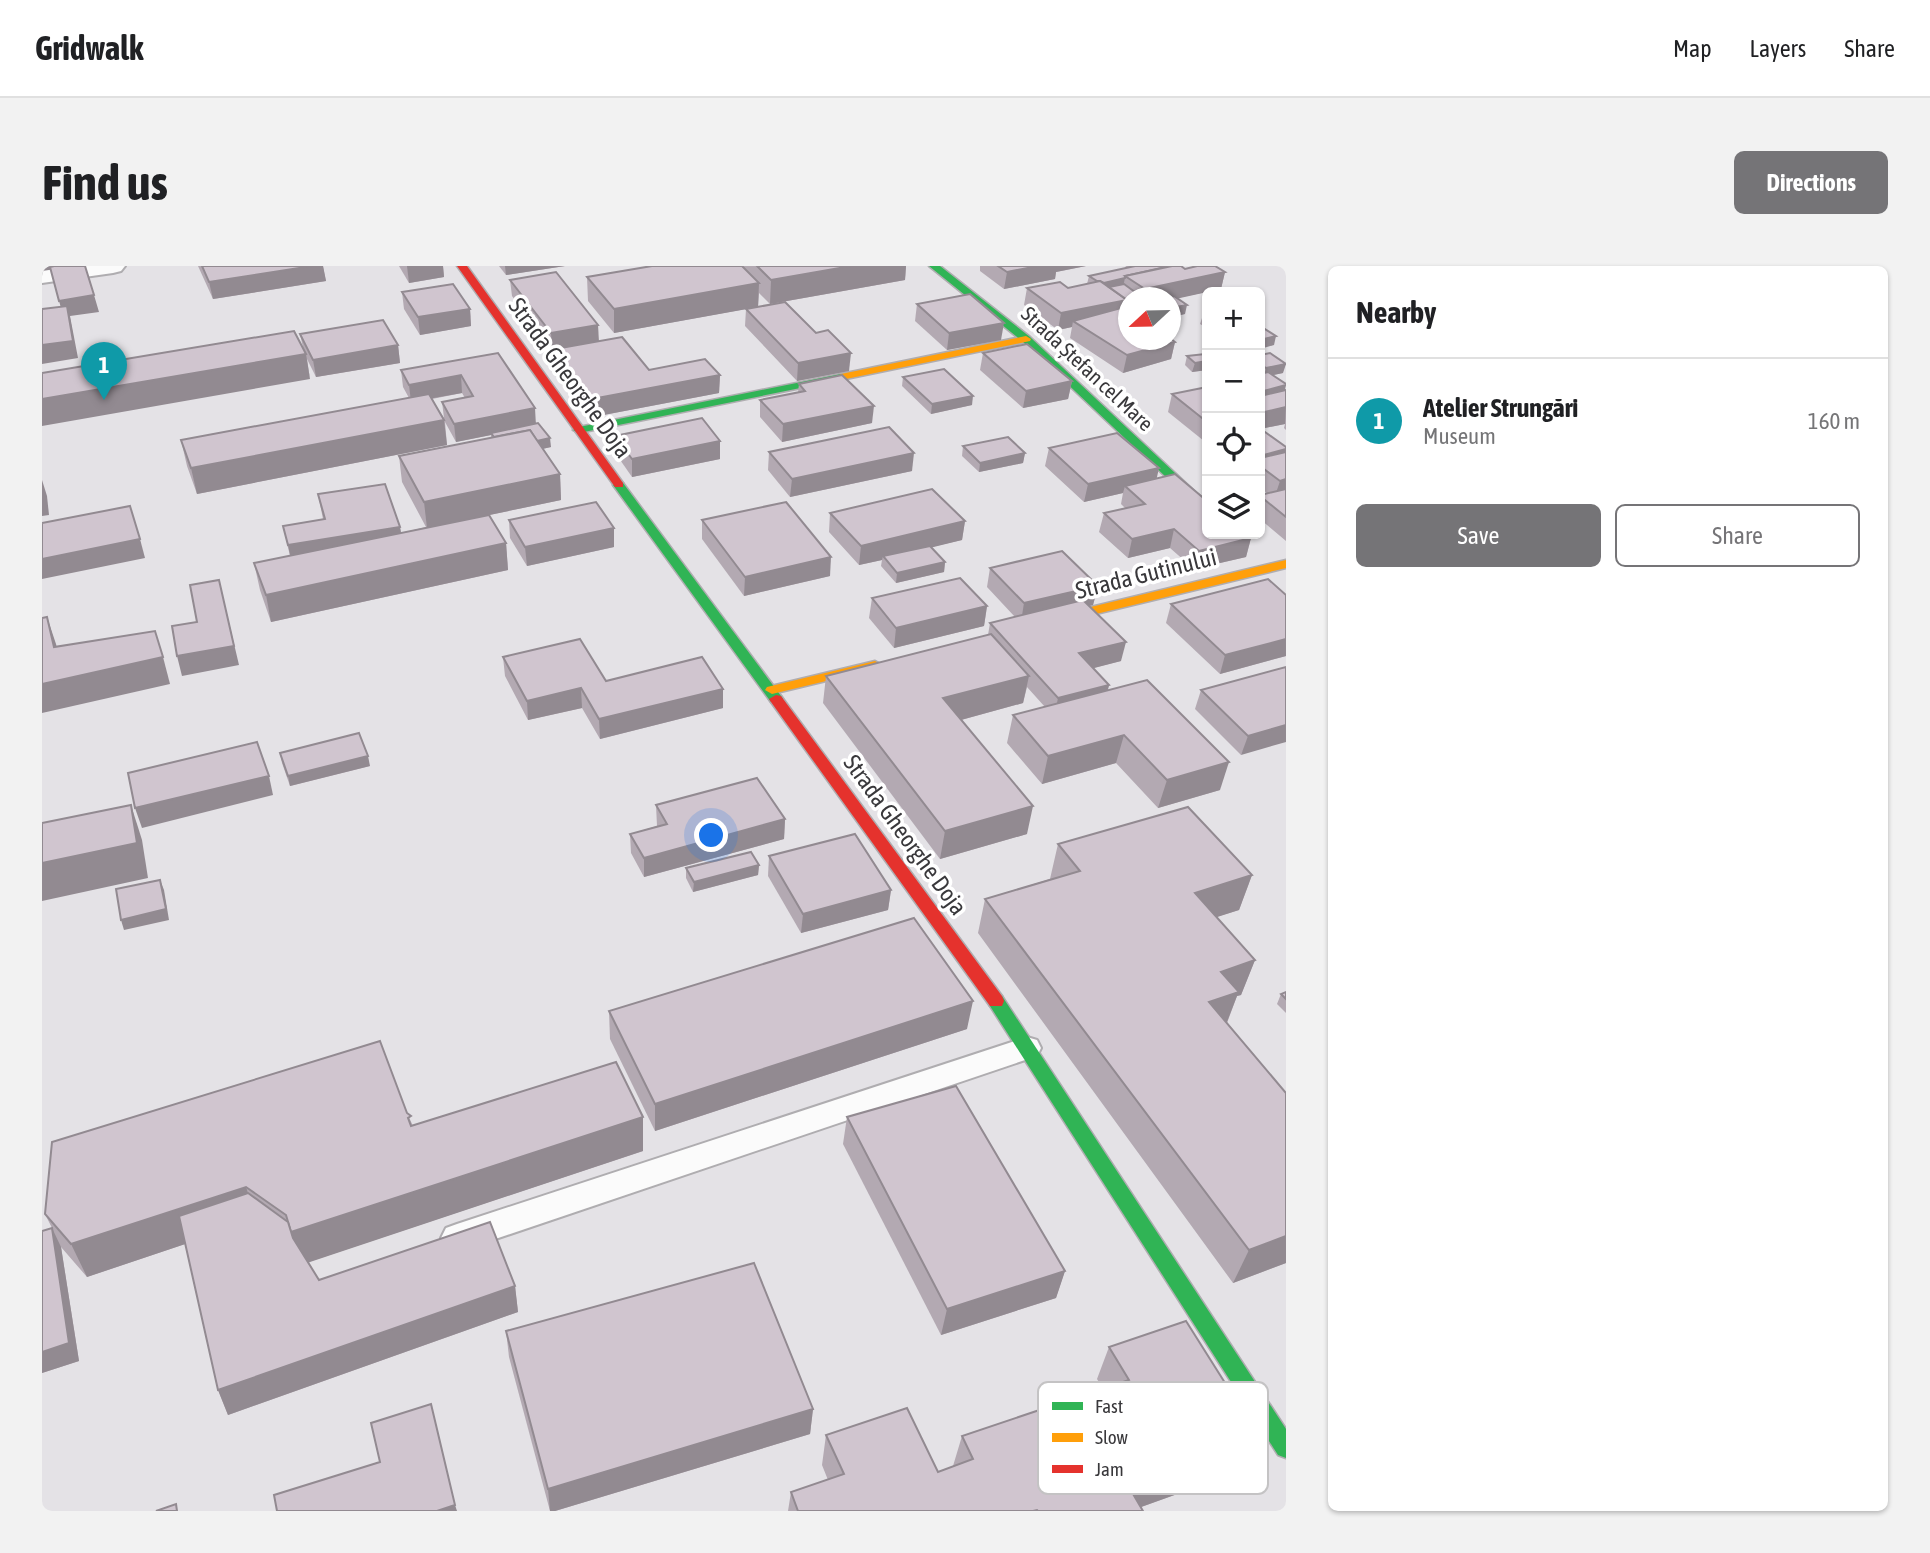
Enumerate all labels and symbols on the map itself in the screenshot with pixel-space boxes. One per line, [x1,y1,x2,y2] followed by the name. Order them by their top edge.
[1118,287,1181,350] north arrow
[503,293,637,463] street label: Strada Gheorghe Doja
[1017,301,1158,435] street label: Strada Ștefan cel Mare
[81,342,127,400] pin: 1
[1073,543,1219,604] street label: Strada Gutinului
[838,750,972,920] street label: Strada Gheorghe Doja
[694,818,728,852] your location
[1038,1382,1268,1494] legend
[1095,1395,1123,1417] text: Fast
[1095,1426,1129,1448] text: Slow
[1095,1458,1124,1480] text: Jam

